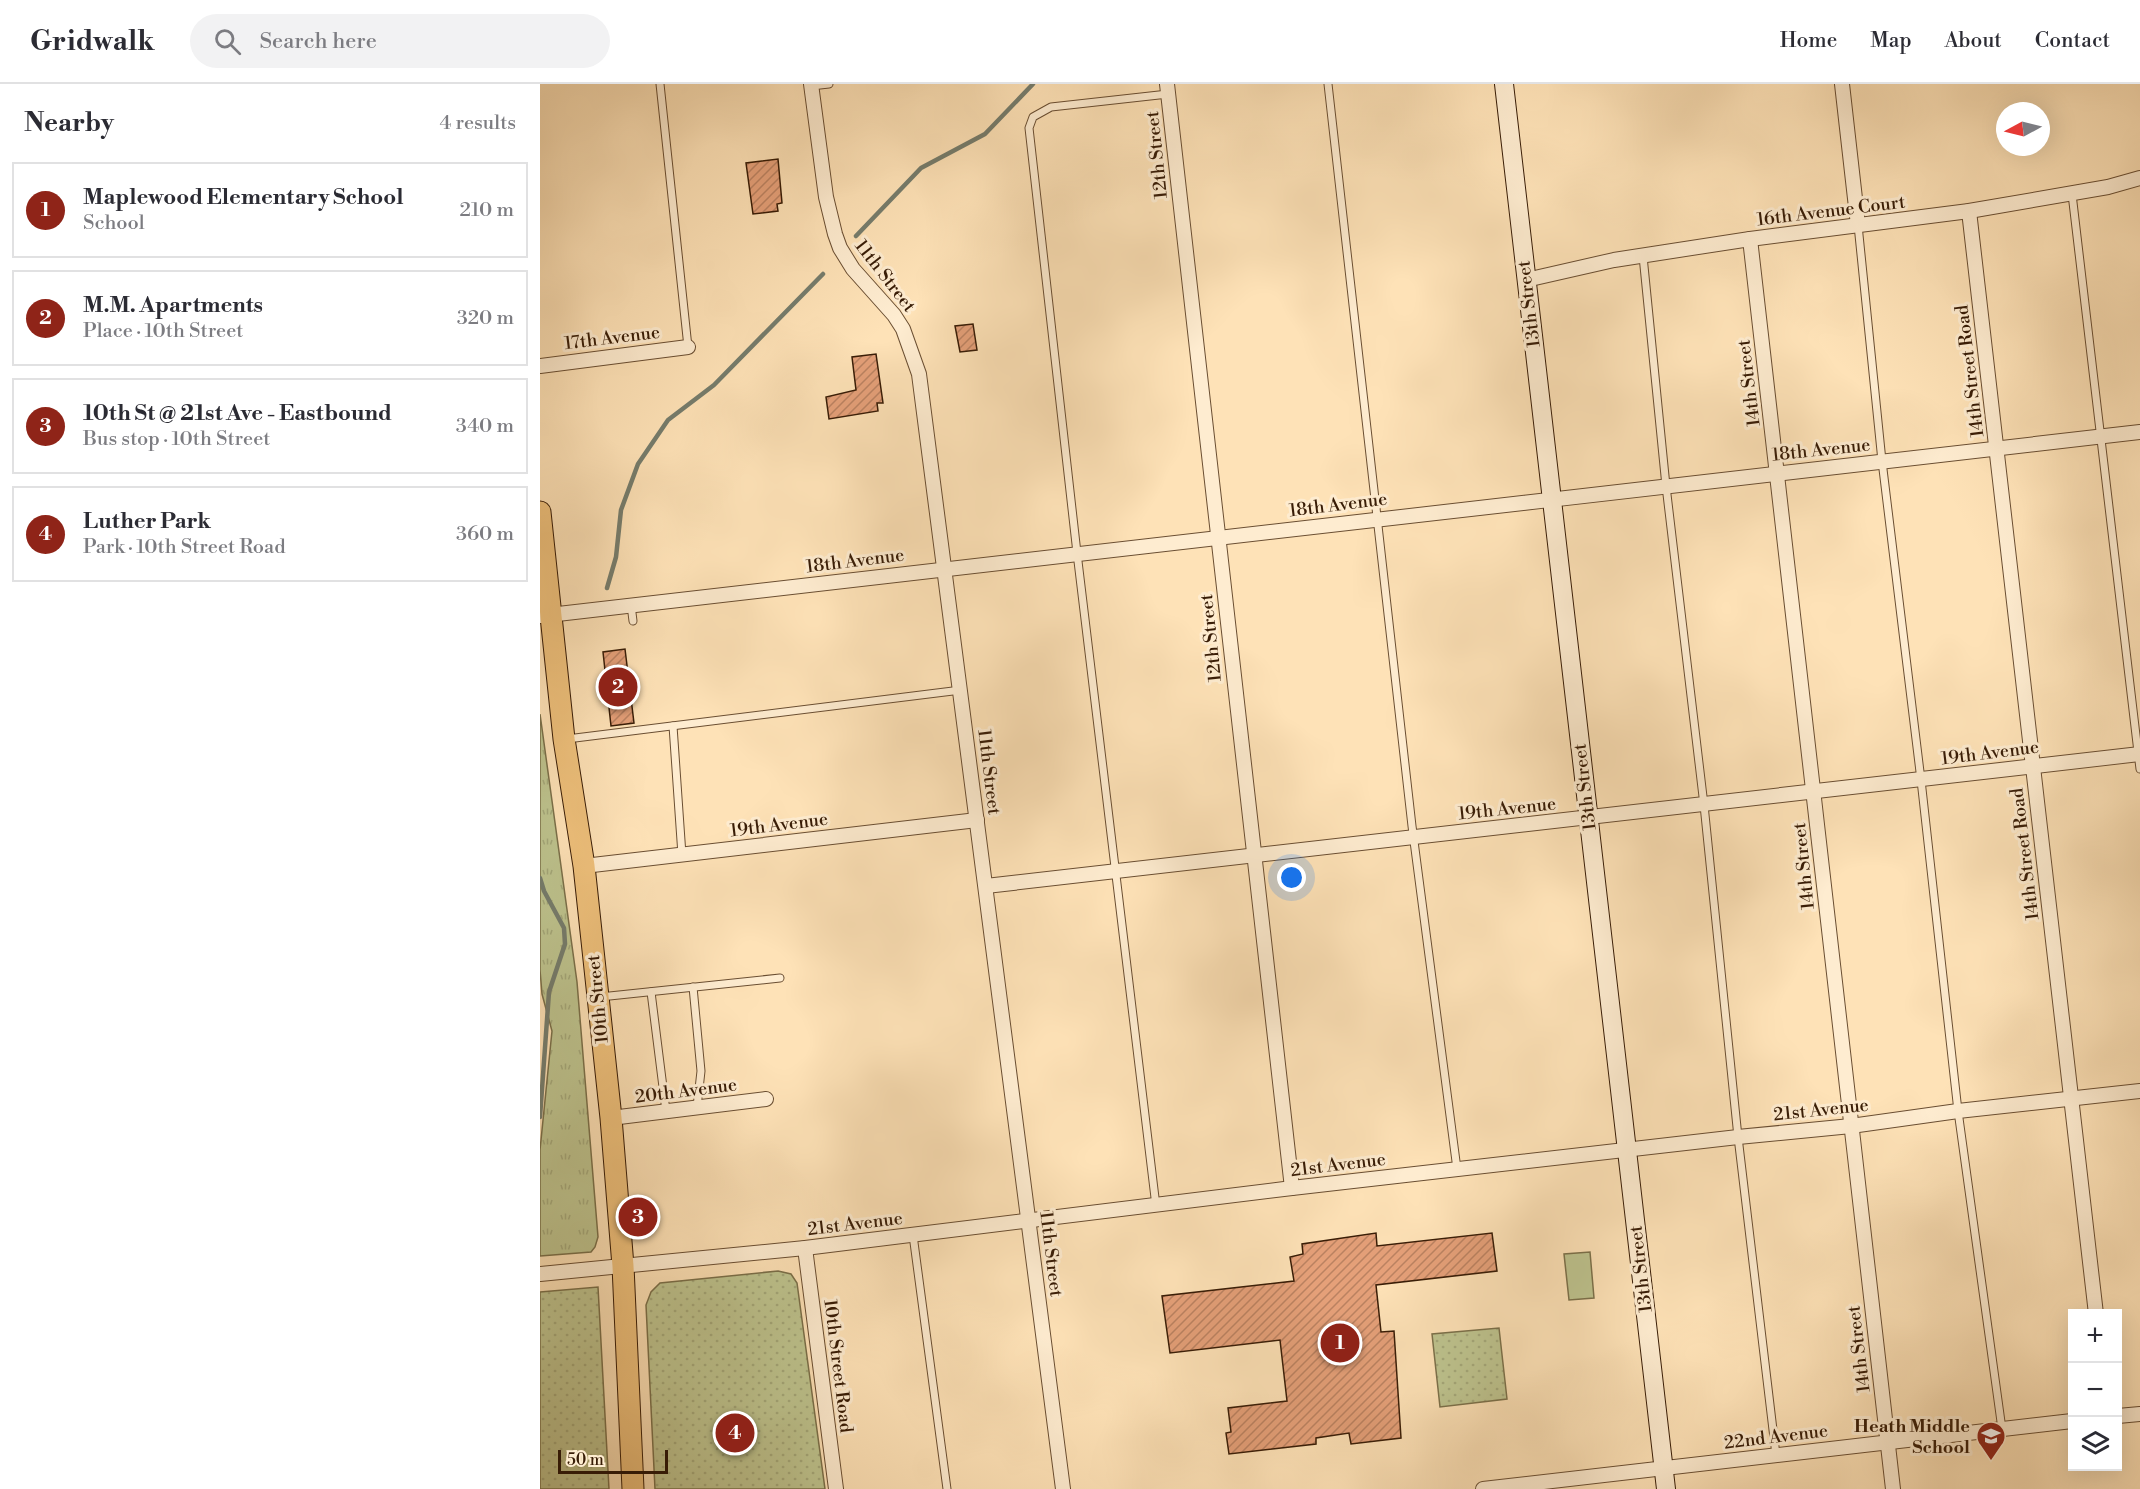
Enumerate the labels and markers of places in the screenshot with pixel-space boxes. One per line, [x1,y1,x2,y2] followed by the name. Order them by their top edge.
[598,664,638,710] pin: 2
[618,1194,658,1240] pin: 3
[1320,1320,1360,1366] pin: 1
[716,1410,754,1456] pin: 4
[1854,1415,1970,1459] place label: Heath Middle School
[1975,1420,2007,1462] school or university icon: Heath Middle School

